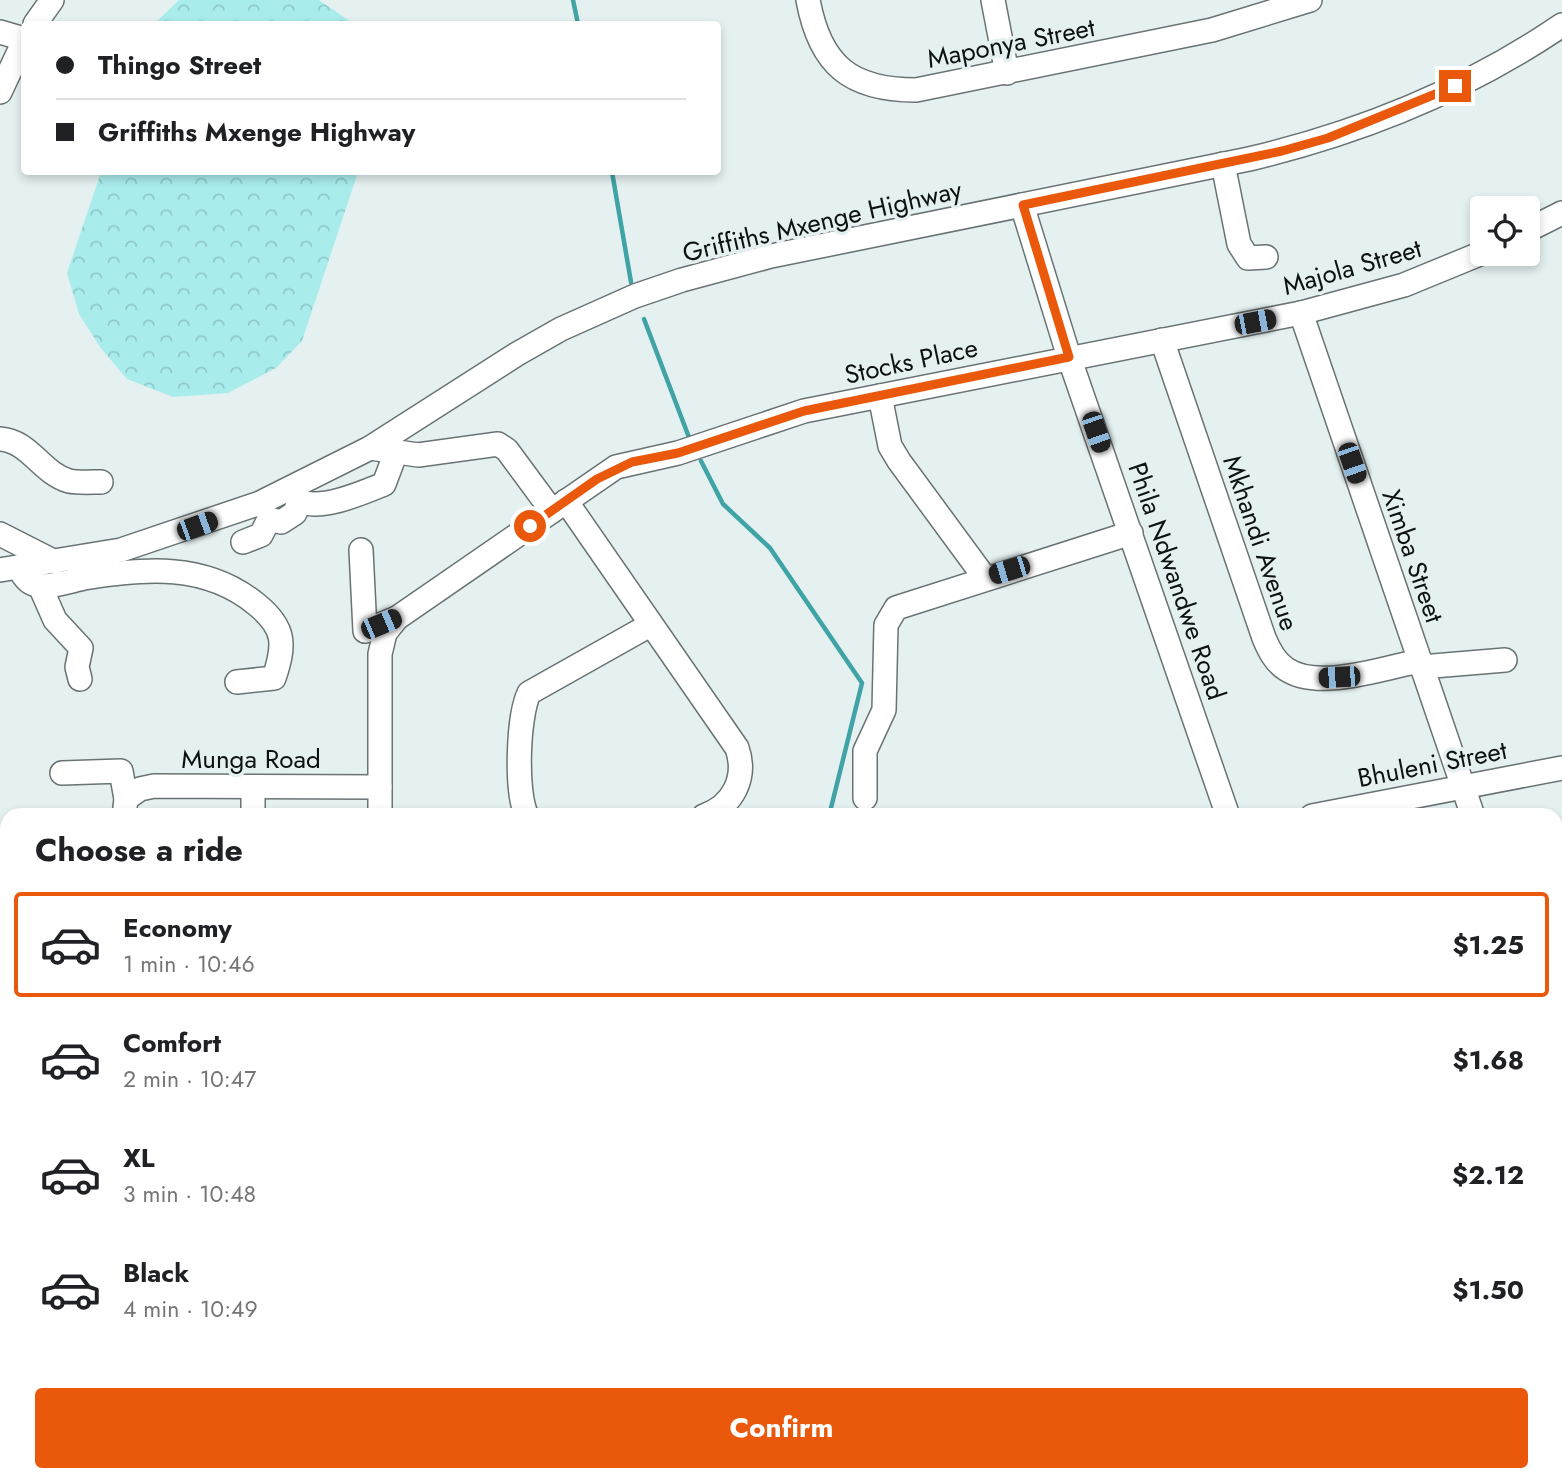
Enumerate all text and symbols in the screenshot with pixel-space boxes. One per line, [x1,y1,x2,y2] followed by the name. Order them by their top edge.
[924,8,1099,78] street label: Maponya Street
[98,46,261,84] text: Thingo Street
[1439,70,1471,102] route end
[98,113,415,151] text: Griffiths Mxenge Highway
[679,170,966,272] street label: Griffiths Mxenge Highway
[1470,196,1540,266] map controls
[1470,196,1540,266] button: locate
[1278,229,1426,305] street label: Majola Street
[1233,308,1278,336] car
[841,328,981,394] street label: Stocks Place
[1080,409,1113,455] car
[1336,440,1369,486] car
[1213,450,1309,636] street label: Mkhandi Avenue
[1118,457,1236,705] street label: Phila Ndwandwe Road
[1372,484,1454,628] street label: Ximba Street
[174,509,221,543] car
[514,510,546,542] route start
[986,554,1033,586] car
[358,606,405,642] car
[1318,665,1361,689] car
[1354,731,1511,797] street label: Bhuleni Street
[181,740,321,778] street label: Munga Road
[35,827,243,873] text: Choose a ride
[123,909,232,947] text: Economy
[39,913,102,976] icon: car
[1452,926,1524,964] text: $1.25
[123,947,255,981] text: 1 min · 10:46
[123,1024,221,1062] text: Comfort
[39,1028,102,1091] icon: car
[1453,1041,1524,1079] text: $1.68
[123,1062,256,1096] text: 2 min · 10:47
[123,1139,155,1177] text: XL
[39,1143,102,1206] icon: car
[1452,1156,1524,1194] text: $2.12
[123,1177,256,1211] text: 3 min · 10:48
[123,1254,189,1292] text: Black
[39,1258,102,1321] icon: car
[1452,1271,1524,1309] text: $1.50
[123,1292,258,1326] text: 4 min · 10:49
[35,1388,1528,1468] button: Confirm

